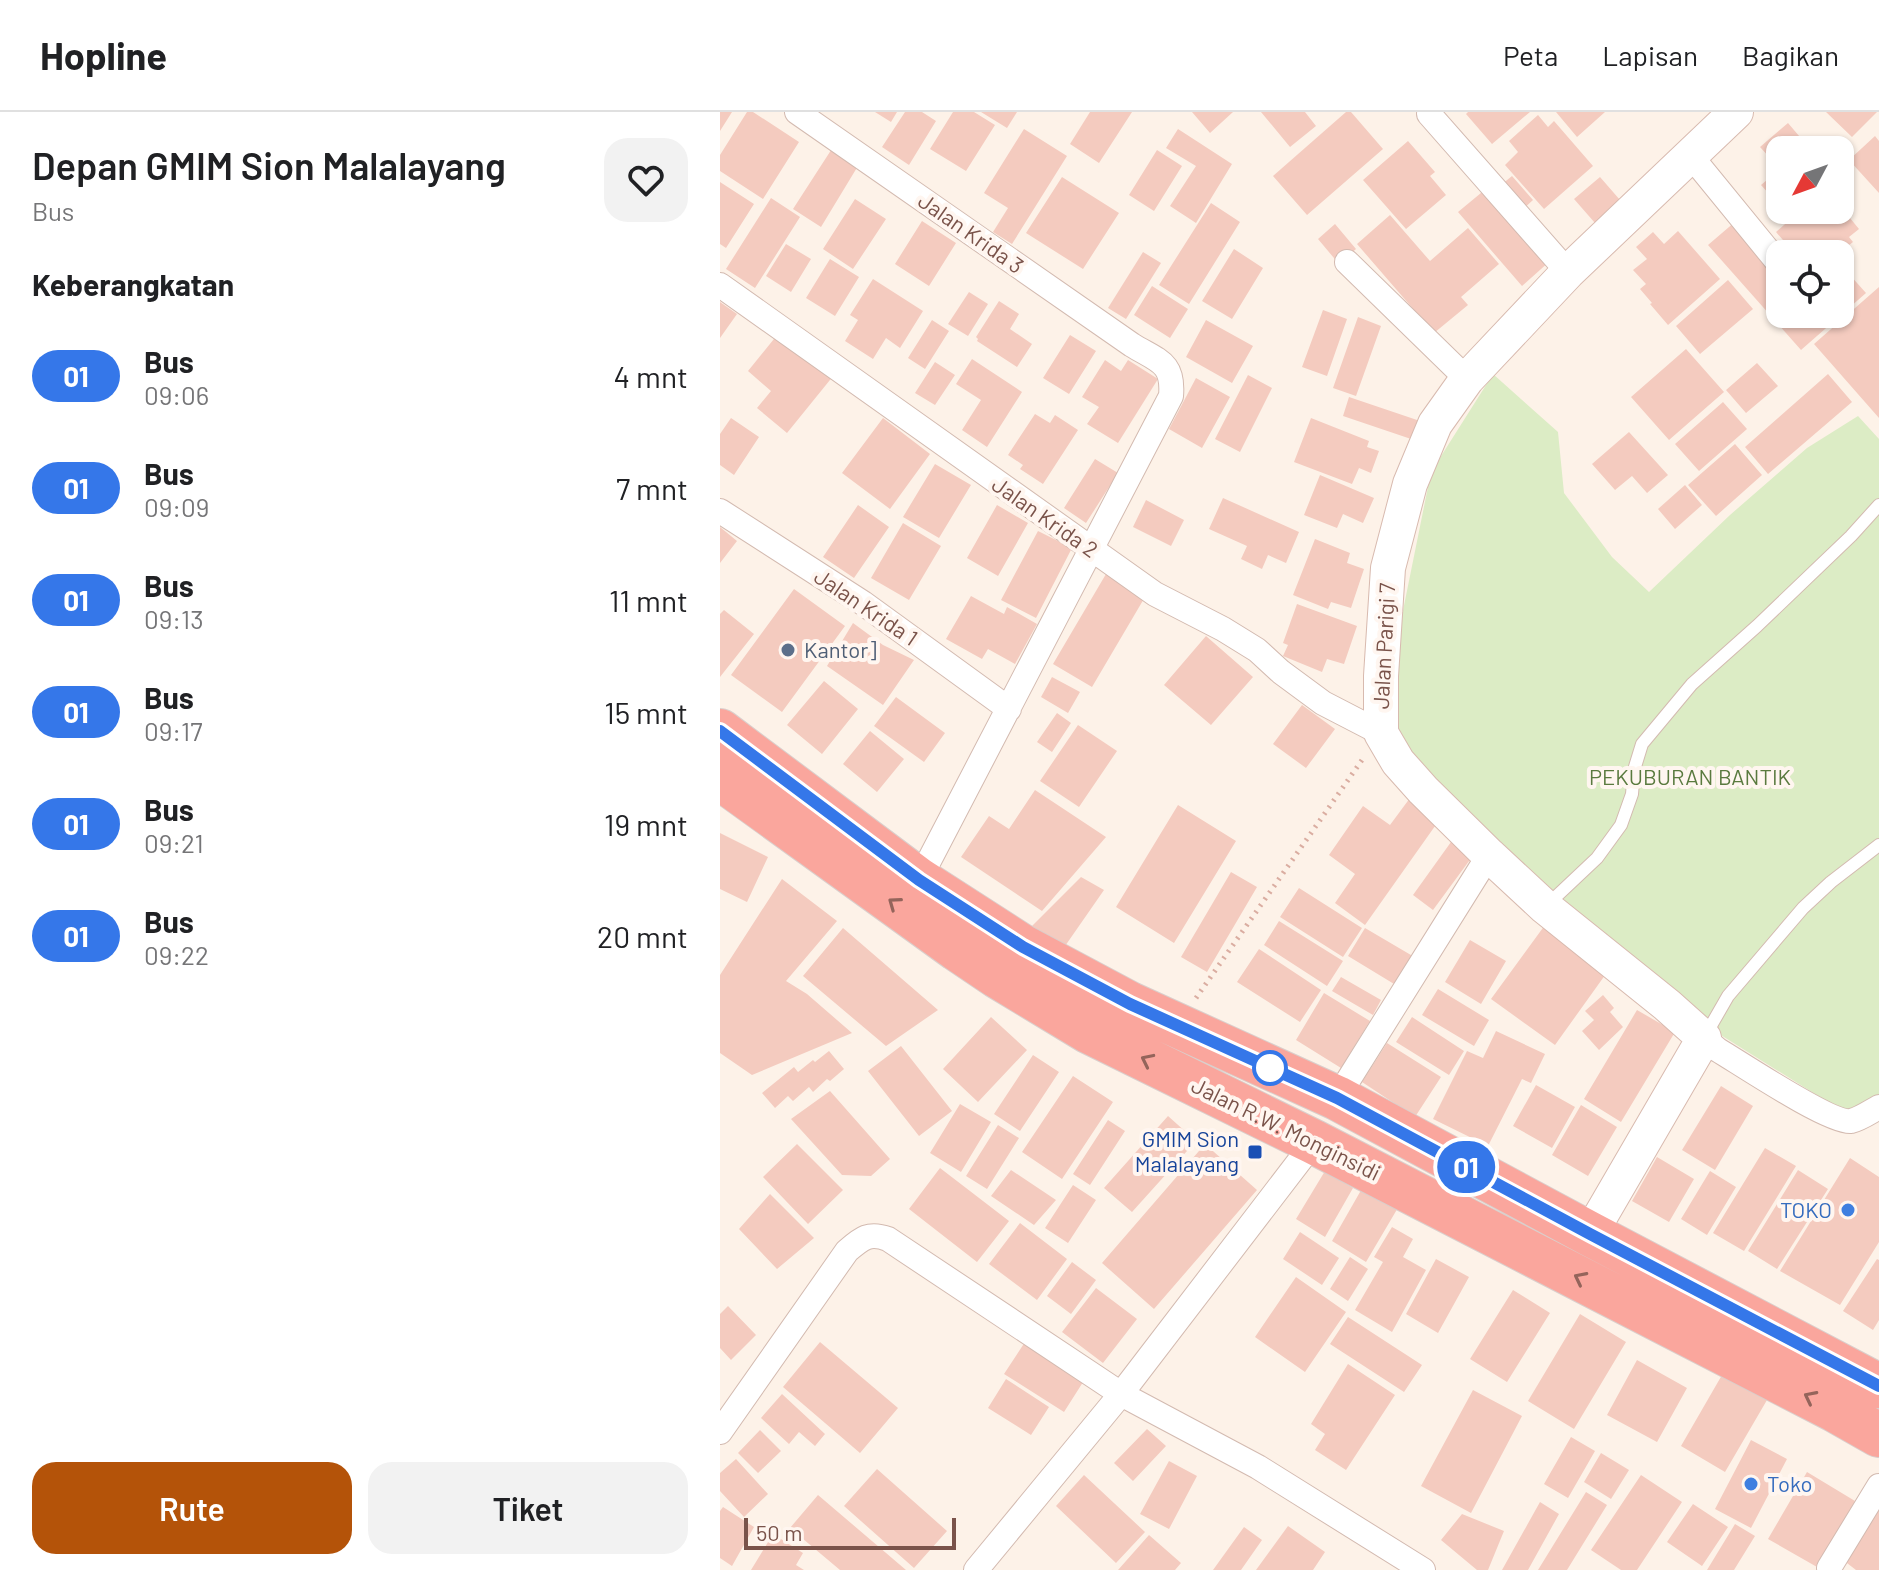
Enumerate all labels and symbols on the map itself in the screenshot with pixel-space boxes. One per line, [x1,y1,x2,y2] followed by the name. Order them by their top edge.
[1766,136,1854,224] north arrow
[914,186,1029,278] street label: Jalan Krida 3
[988,470,1103,562] street label: Jalan Krida 2
[810,562,923,650] street label: Jalan Krida 1
[1367,582,1399,710] street label: Jalan Parigi 7
[804,636,877,662] place label: Kantor]
[779,641,797,659] marker: Kantor]
[1589,763,1791,789] park label: PEKUBURAN BANTIK
[888,898,903,913] one-way arrow
[1253,1051,1287,1085] unlabelled marker
[1141,1054,1156,1070] one-way arrow
[1188,1071,1385,1185] street label: Jalan R.W. Monginsidi
[1135,1125,1239,1176] place label: GMIM Sion Malalayang
[1430,1141,1502,1193] line badge: 01
[1246,1143,1264,1161] marker: GMIM Sion Malalayang
[1780,1196,1832,1222] place label: TOKO
[1839,1201,1857,1219] marker: TOKO
[1573,1272,1588,1288] one-way arrow
[1804,1392,1819,1407] one-way arrow
[1767,1470,1813,1496] place label: Toko
[1742,1475,1760,1493] marker: Toko
[744,1514,956,1550] scale bar

